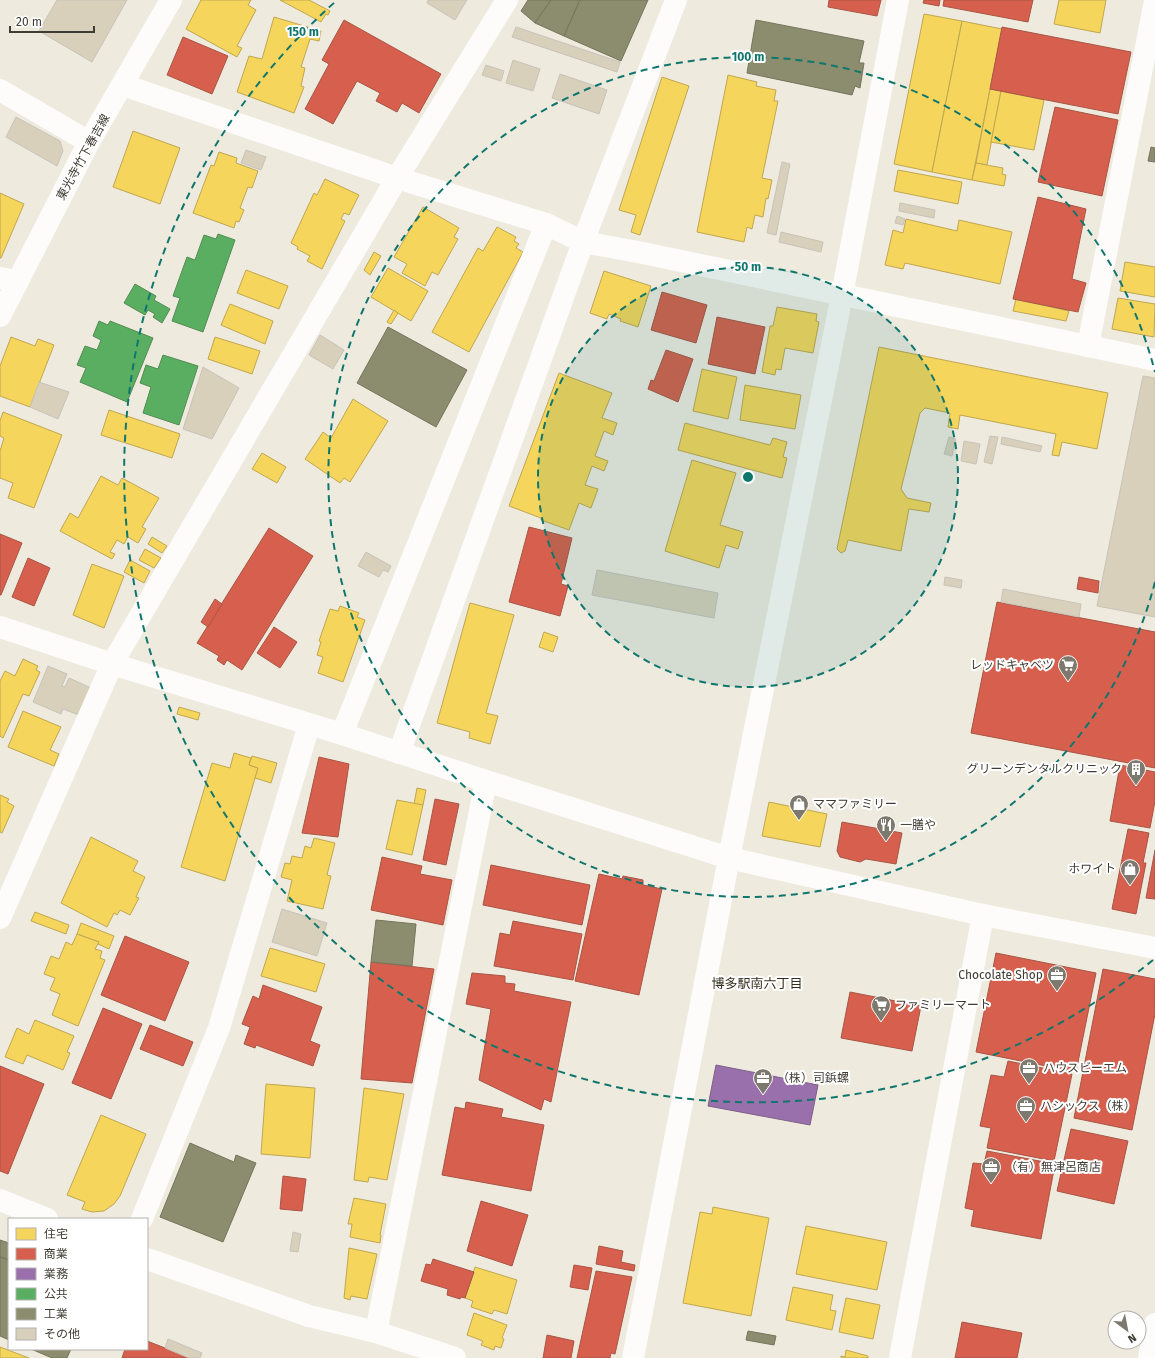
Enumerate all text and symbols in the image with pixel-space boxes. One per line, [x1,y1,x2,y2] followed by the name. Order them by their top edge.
[10,8,94,34] scale bar
[16,15,42,29] text: 20 m
[287,25,319,39] text: 150 m
[732,50,764,64] text: 100 m
[54,112,112,202] street label: 東光寺竹下春吉線
[735,260,761,274] text: 50 m
[741,470,755,484] centre of rings
[1057,654,1079,682] supermarket icon: レッドキャベツ
[970,658,1054,672] place label: レッドキャベツ
[1125,758,1147,786] building icon: グリーンデンタルクリニック
[967,762,1122,776] place label: グリーンデンタルクリニック
[788,793,810,821] shop icon: ママファミリー
[813,797,897,811] place label: ママファミリー
[875,814,897,842] restaurant icon: 一膳や
[900,818,936,832] place label: 一膳や
[1119,858,1141,886] shop icon: ホワイト
[1068,862,1116,876] place label: ホワイト
[1046,964,1068,992] office icon: Chocolate Shop
[958,968,1043,982] place label: Chocolate Shop
[711,976,803,991] district label: 博多駅南六丁目
[870,994,892,1022] supermarket icon: ファミリーマート
[895,998,991,1012] place label: ファミリーマート
[1018,1057,1040,1085] office icon: ハウスビーエム
[1043,1061,1127,1075] place label: ハウスビーエム
[752,1067,774,1095] office icon: （株）司鋲螺
[777,1071,849,1085] place label: （株）司鋲螺
[1015,1095,1037,1123] office icon: ハシックス（株）
[1040,1099,1136,1113] place label: ハシックス（株）
[980,1156,1002,1184] office icon: （有）無津呂商店
[1005,1160,1101,1174] place label: （有）無津呂商店
[8,1218,148,1350] legend
[44,1227,68,1241] text: 住宅
[44,1247,68,1261] text: 商業
[44,1267,68,1281] text: 業務
[44,1287,68,1301] text: 公共
[44,1307,68,1321] text: 工業
[1107,1310,1147,1350] north arrow
[44,1327,80,1341] text: その他
[1125,1331,1139,1346] text: N

